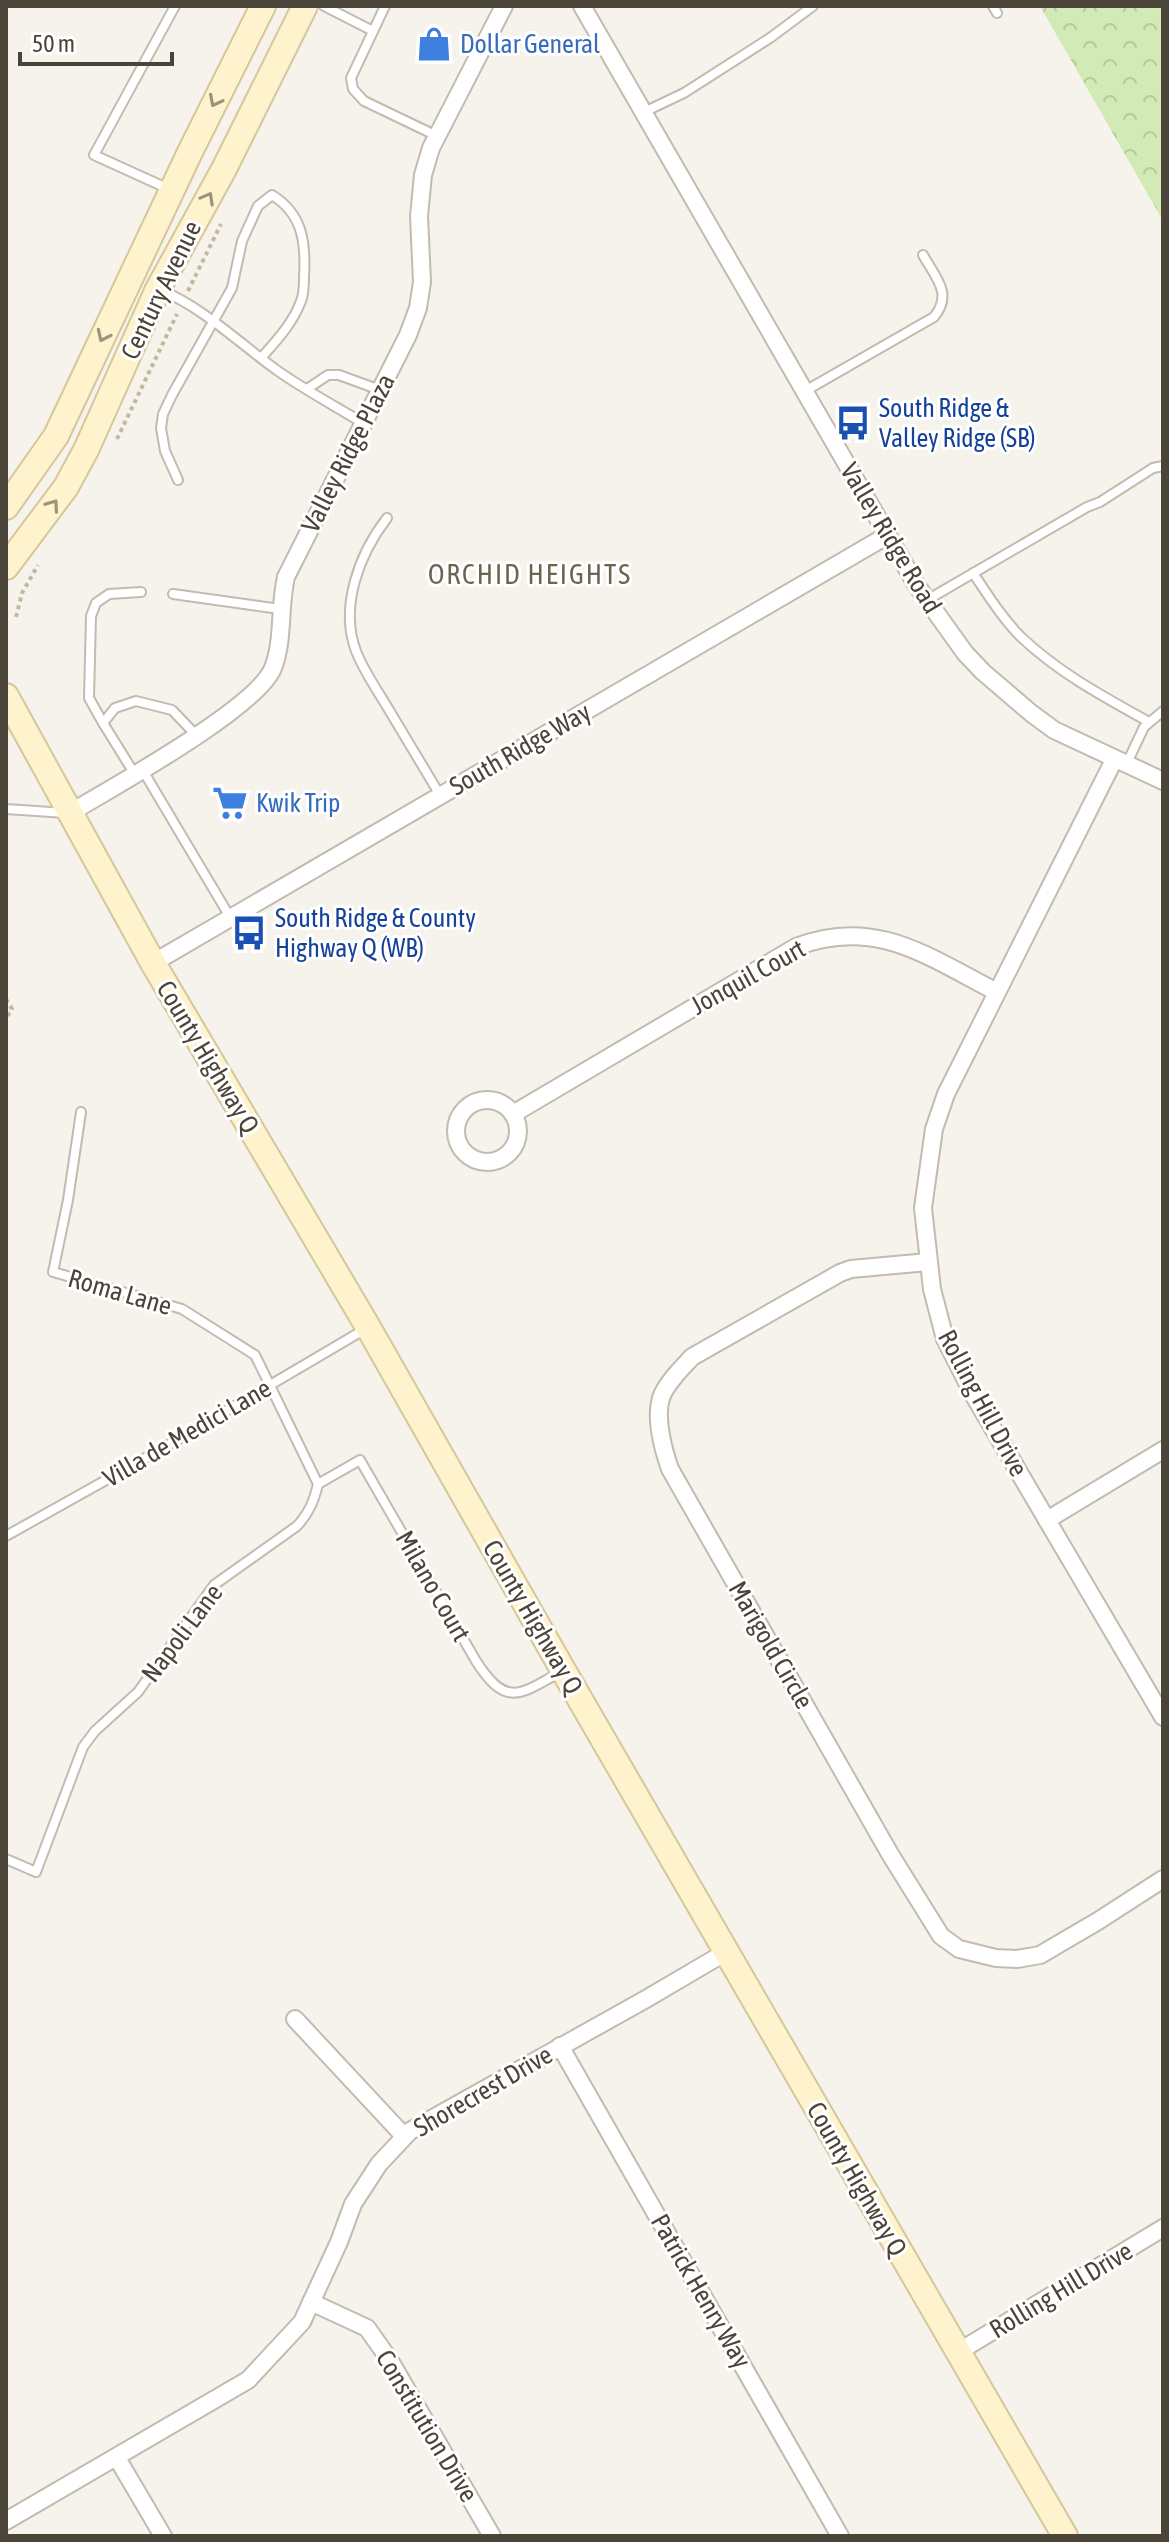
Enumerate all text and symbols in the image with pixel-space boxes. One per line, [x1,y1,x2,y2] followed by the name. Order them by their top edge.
[20,16,172,66] scale bar
[415,25,453,63] shop icon: Dollar General
[460,29,600,59] place label: Dollar General
[32,30,75,57] text: 50 m
[209,92,225,107] one-way arrow
[198,192,214,207] one-way arrow
[115,216,207,364] street label: Century Avenue
[97,327,113,342] one-way arrow
[295,369,401,537] street label: Valley Ridge Plaza
[879,393,1035,453] place label: South Ridge & Valley Ridge (SB)
[834,404,872,442] bus stop icon: South Ridge & Valley Ridge (SB)
[834,457,948,619] street label: Valley Ridge Road
[44,499,58,514] one-way arrow
[428,558,632,590] district label: ORCHID HEIGHTS
[444,696,596,801] street label: South Ridge Way
[211,784,249,822] supermarket icon: Kwik Trip
[256,788,340,818] place label: Kwik Trip
[275,903,476,963] place label: South Ridge & County Highway Q (WB)
[230,914,268,952] bus stop icon: South Ridge & County Highway Q (WB)
[686,933,810,1021] street label: Jonquil Court
[151,975,266,1139] street label: County Highway Q
[65,1263,175,1321] street label: Roma Lane
[932,1325,1034,1481] street label: Rolling Hill Drive
[98,1373,276,1493] street label: Villa de Medici Lane
[389,1526,477,1646] street label: Milano Court
[477,1535,590,1700] street label: County Highway Q
[723,1576,819,1714] street label: Marigold Circle
[135,1578,229,1688] street label: Napoli Lane
[408,2039,558,2143] street label: Shorecrest Drive
[801,2097,914,2262] street label: County Highway Q
[645,2209,757,2373] street label: Patrick Henry Way
[984,2236,1138,2344] street label: Rolling Hill Drive
[370,2345,484,2507] street label: Constitution Drive

